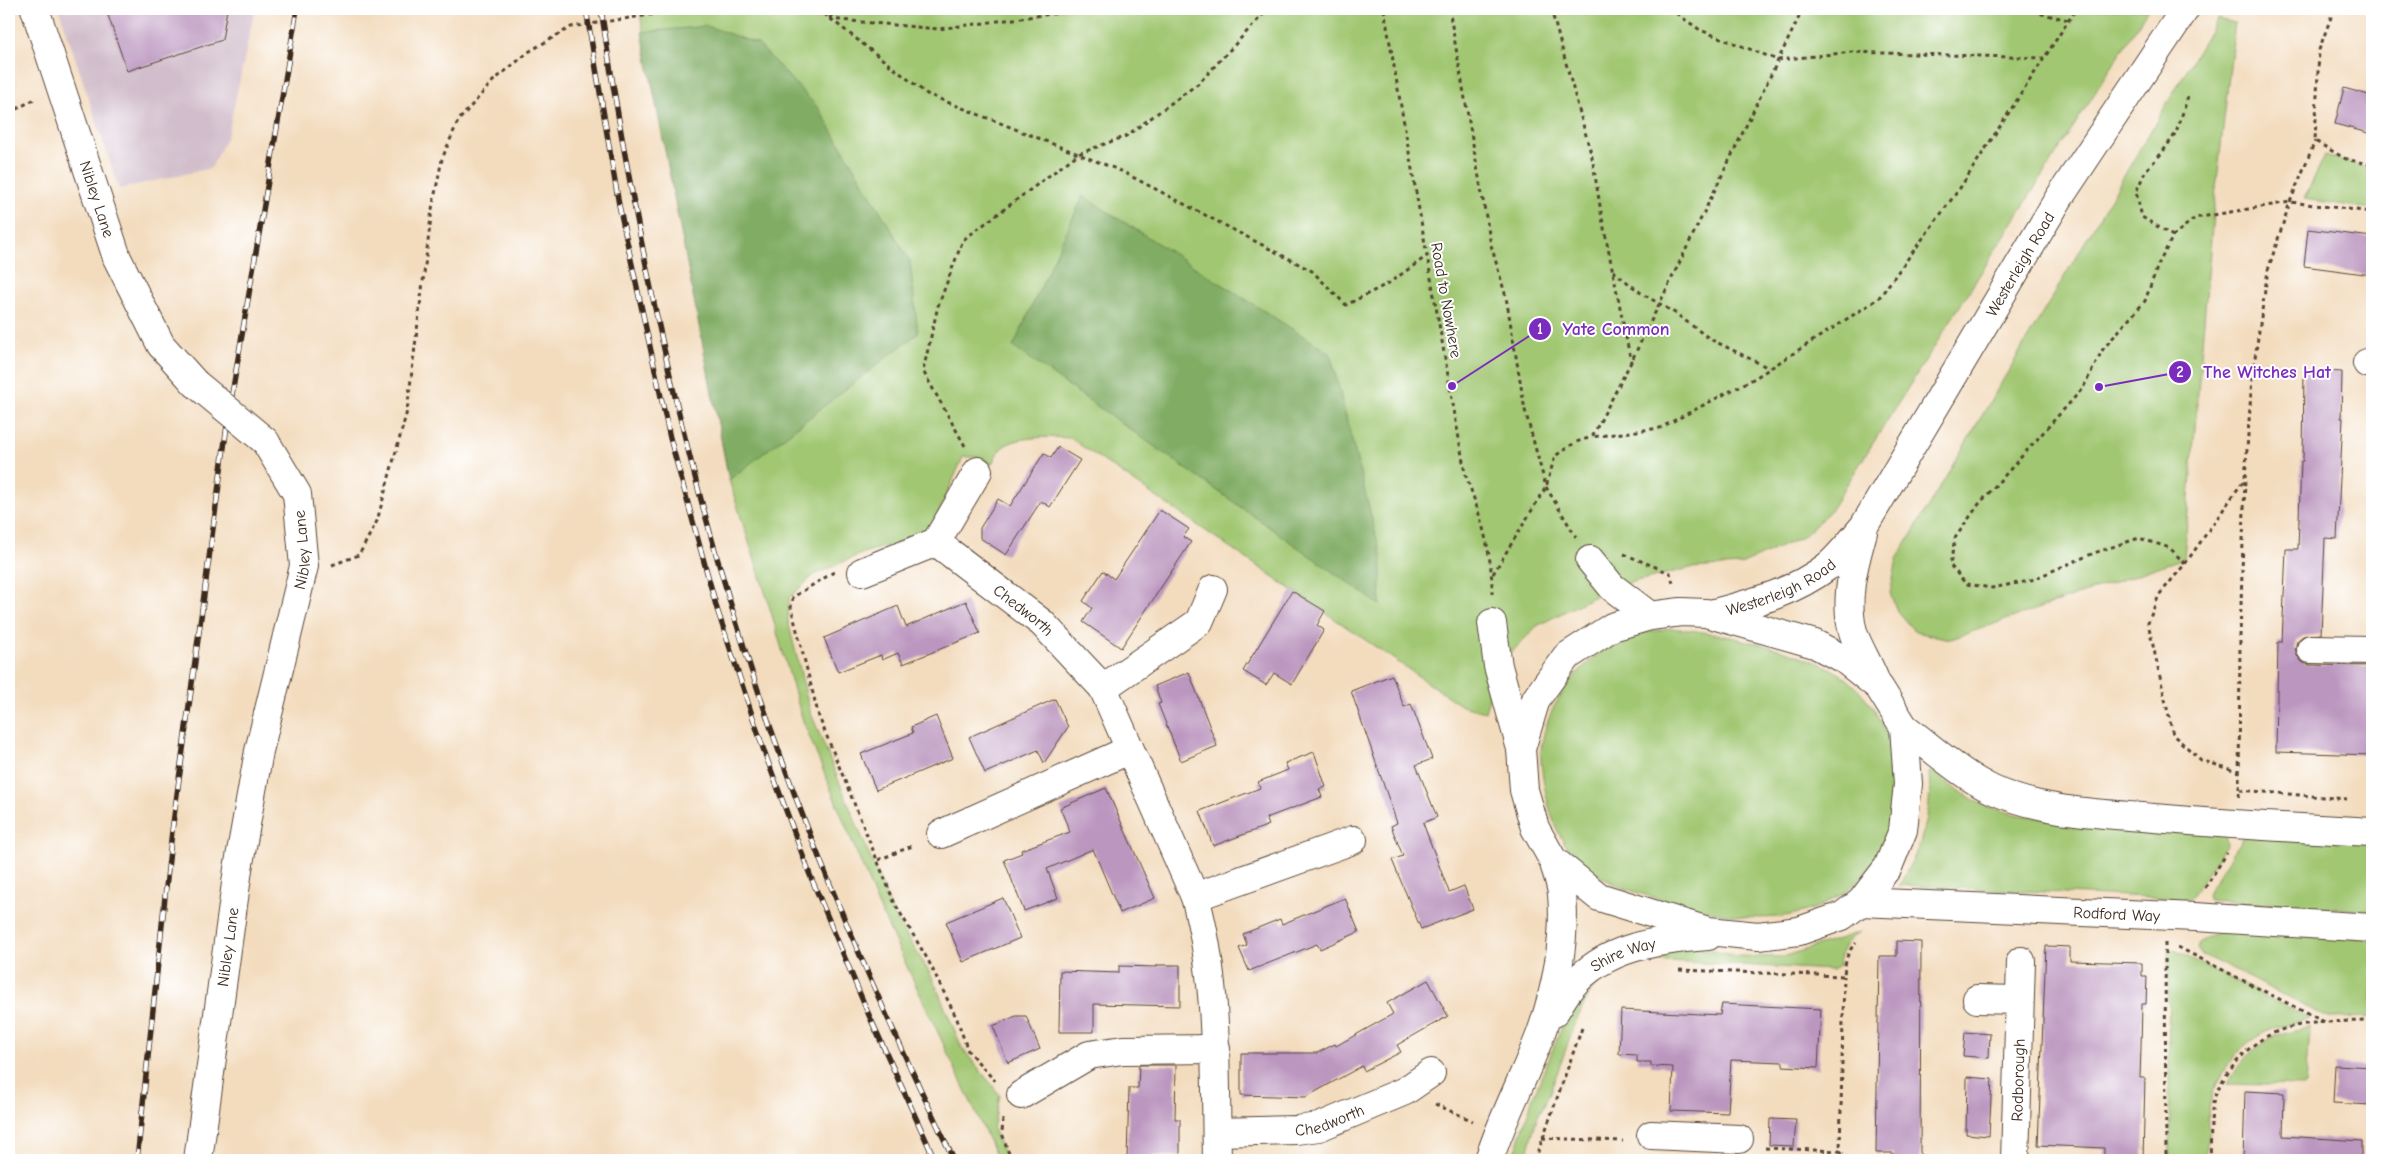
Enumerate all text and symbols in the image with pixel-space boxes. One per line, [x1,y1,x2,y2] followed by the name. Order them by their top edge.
[76,159,118,240] street label: Nibley Lane
[1983,209,2059,320] street label: Westerleigh Road
[1427,241,1465,359] street label: Road to Nowhere
[1527,312,1680,345] callout: Yate Common
[1562,319,1670,340] text: Yate Common
[1537,320,1543,338] text: 1
[2167,356,2341,389] callout: The Witches Hat
[2203,362,2332,383] text: The Witches Hat
[2176,363,2184,381] text: 2
[291,509,314,592] street label: Nibley Lane
[1724,556,1840,620] street label: Westerleigh Road
[989,581,1057,640] street label: Chedworth
[2073,904,2161,925] street label: Rodford Way
[214,906,243,988] street label: Nibley Lane
[1587,934,1658,976] street label: Shire Way
[2008,1038,2029,1122] street label: Rodborough
[1294,1101,1367,1140] street label: Chedworth

